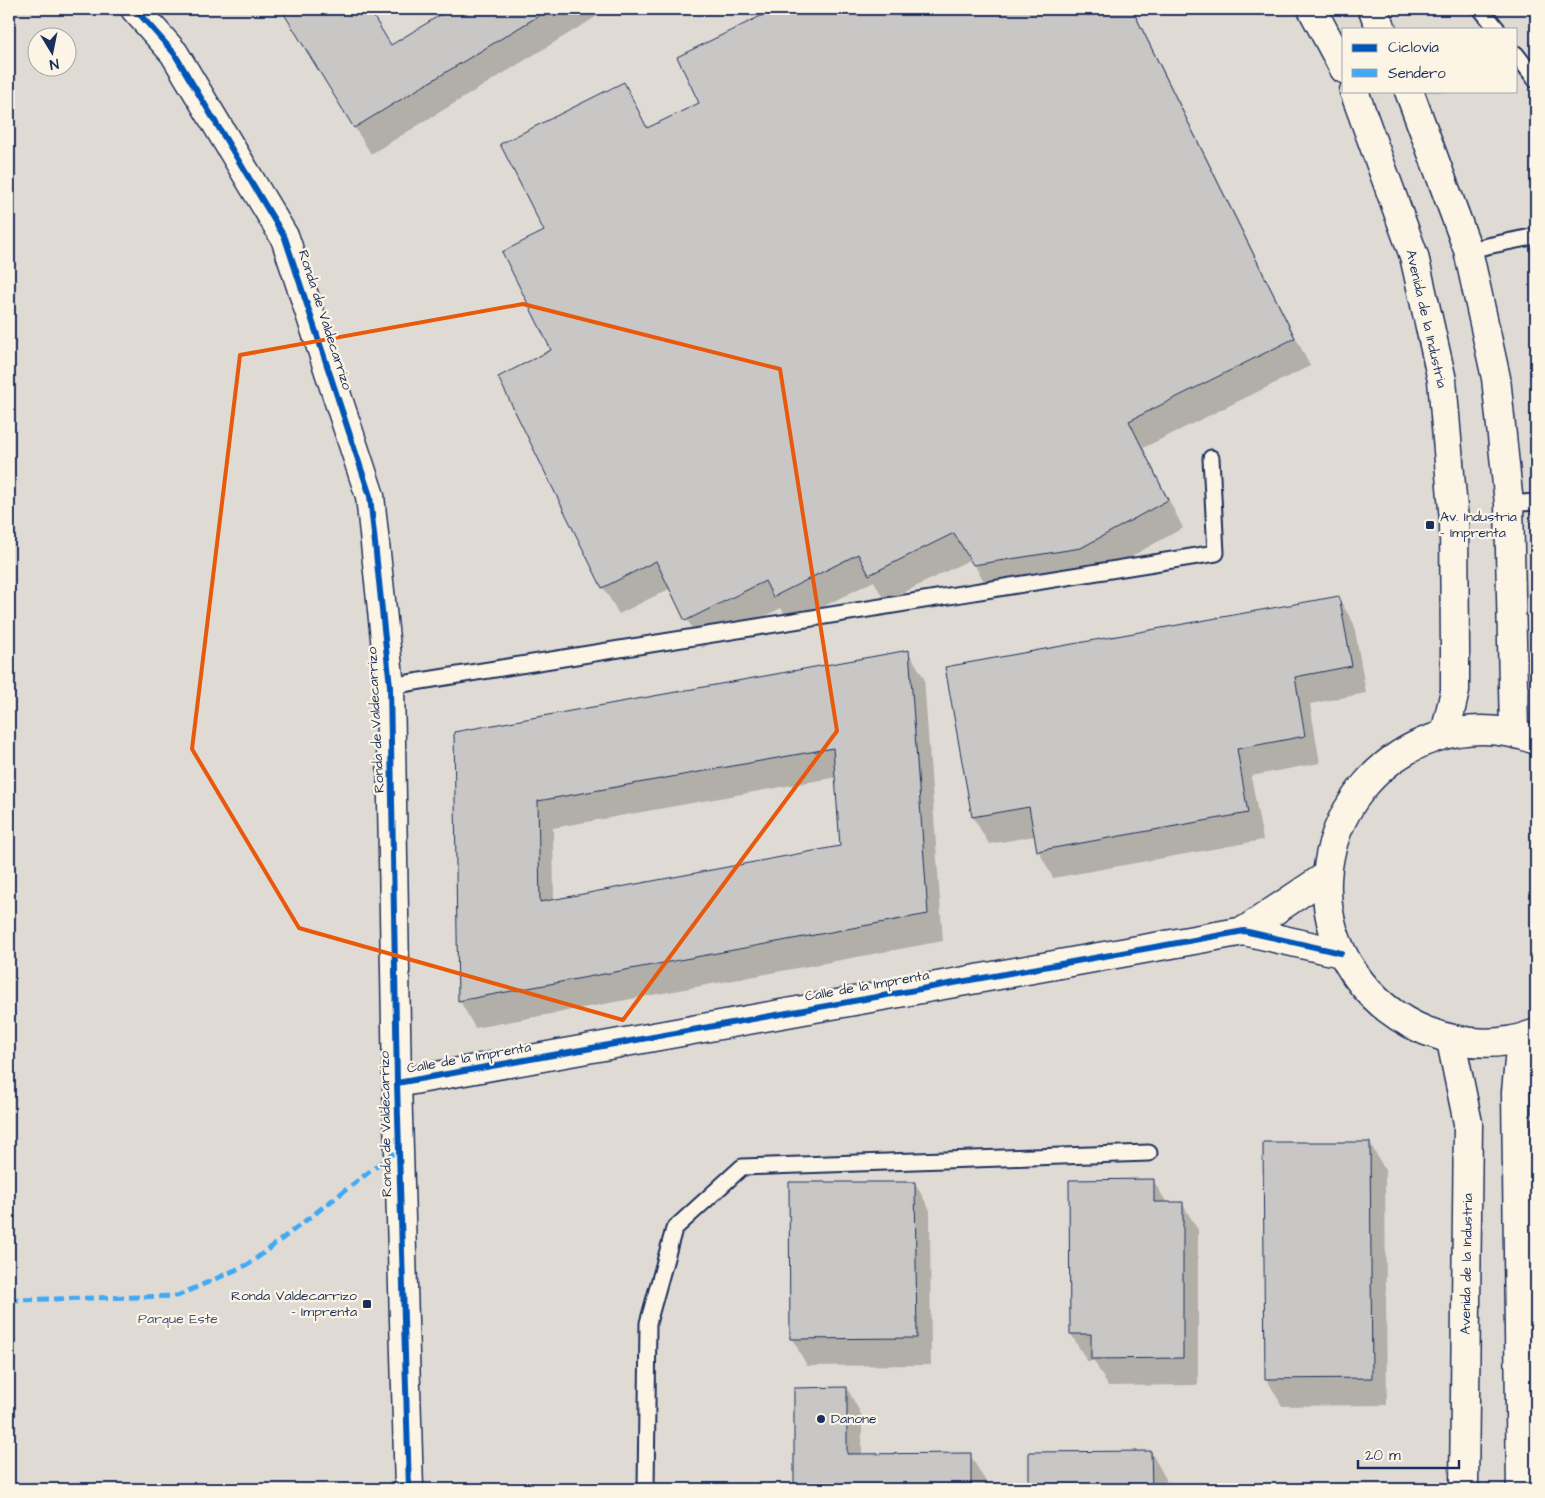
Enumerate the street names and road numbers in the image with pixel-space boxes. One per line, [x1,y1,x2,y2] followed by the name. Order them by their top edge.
[293,247,357,393] street label: Ronda de Valdecarrizo
[1400,248,1452,390] street label: Avenida de la Industria
[362,646,390,794] street label: Ronda de Valdecarrizo
[803,965,931,1007] street label: Calle de la Imprenta
[405,1037,533,1079] street label: Calle de la Imprenta
[375,1051,397,1197] street label: Ronda de Valdecarrizo
[1456,1193,1478,1335] street label: Avenida de la Industria

